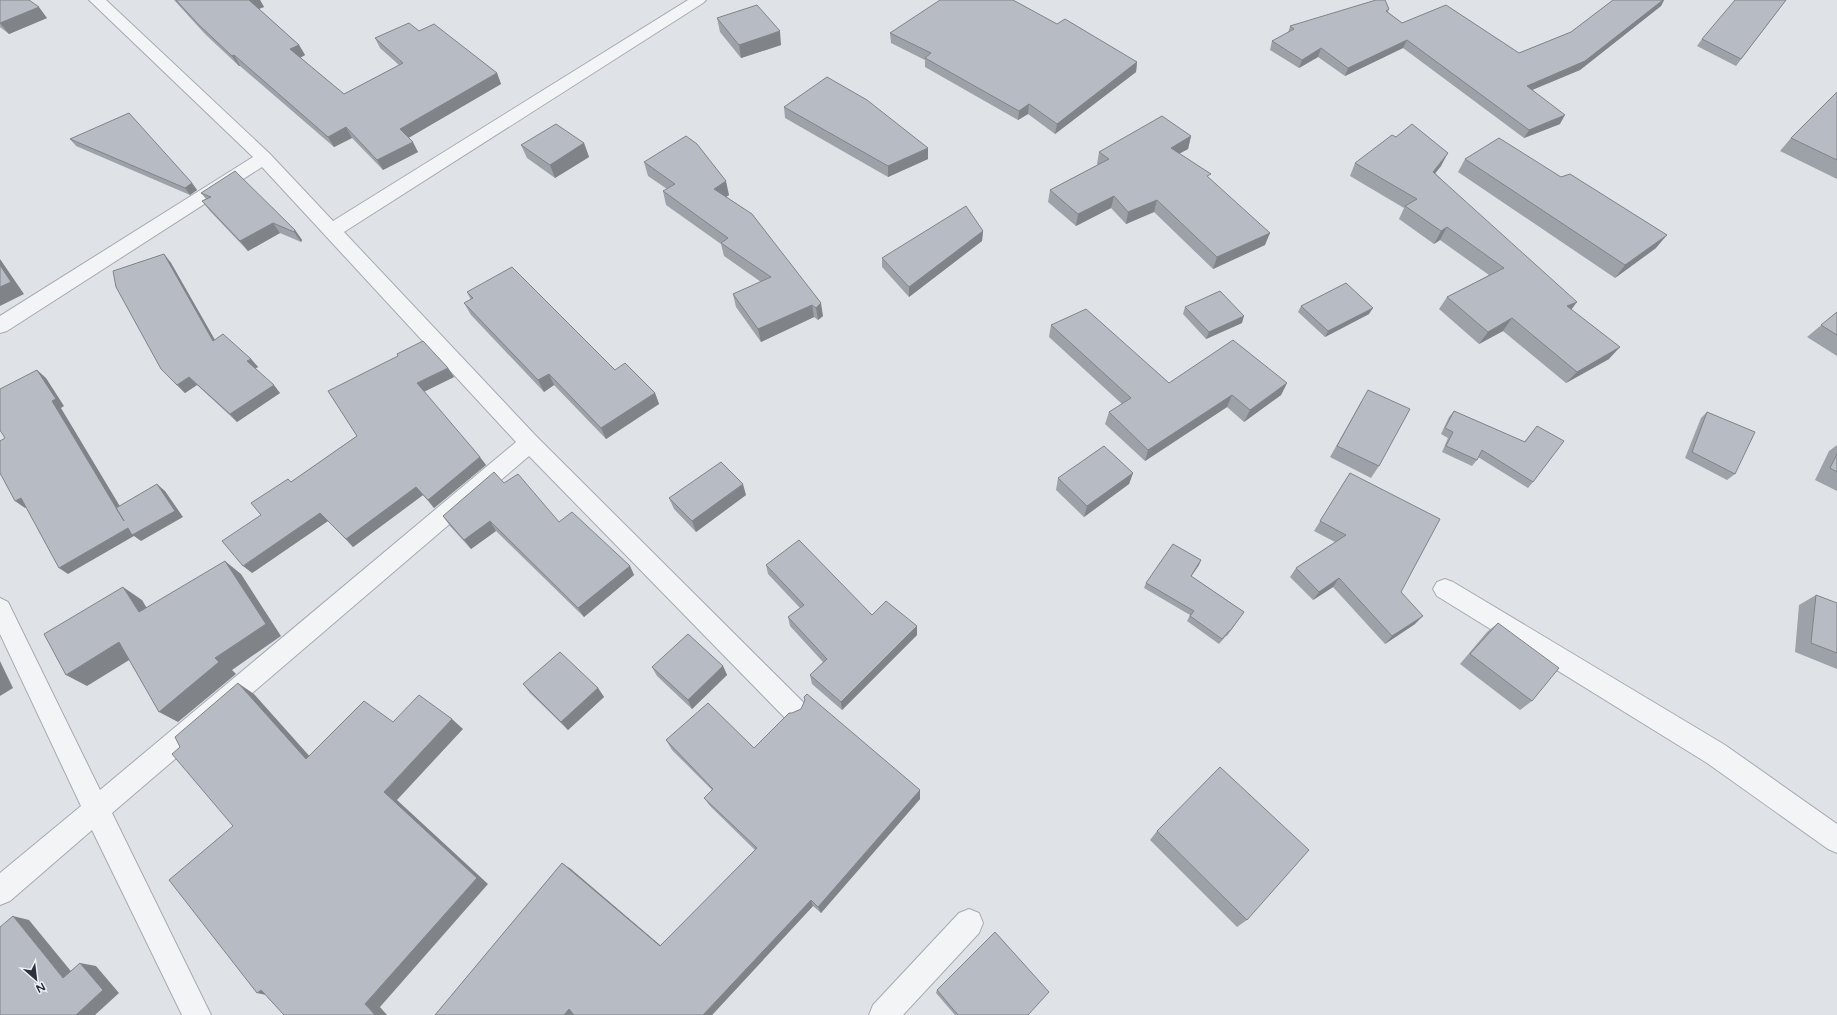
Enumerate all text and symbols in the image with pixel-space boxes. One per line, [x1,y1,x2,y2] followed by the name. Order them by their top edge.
[16,959,56,999] north arrow
[34,980,47,995] text: N

